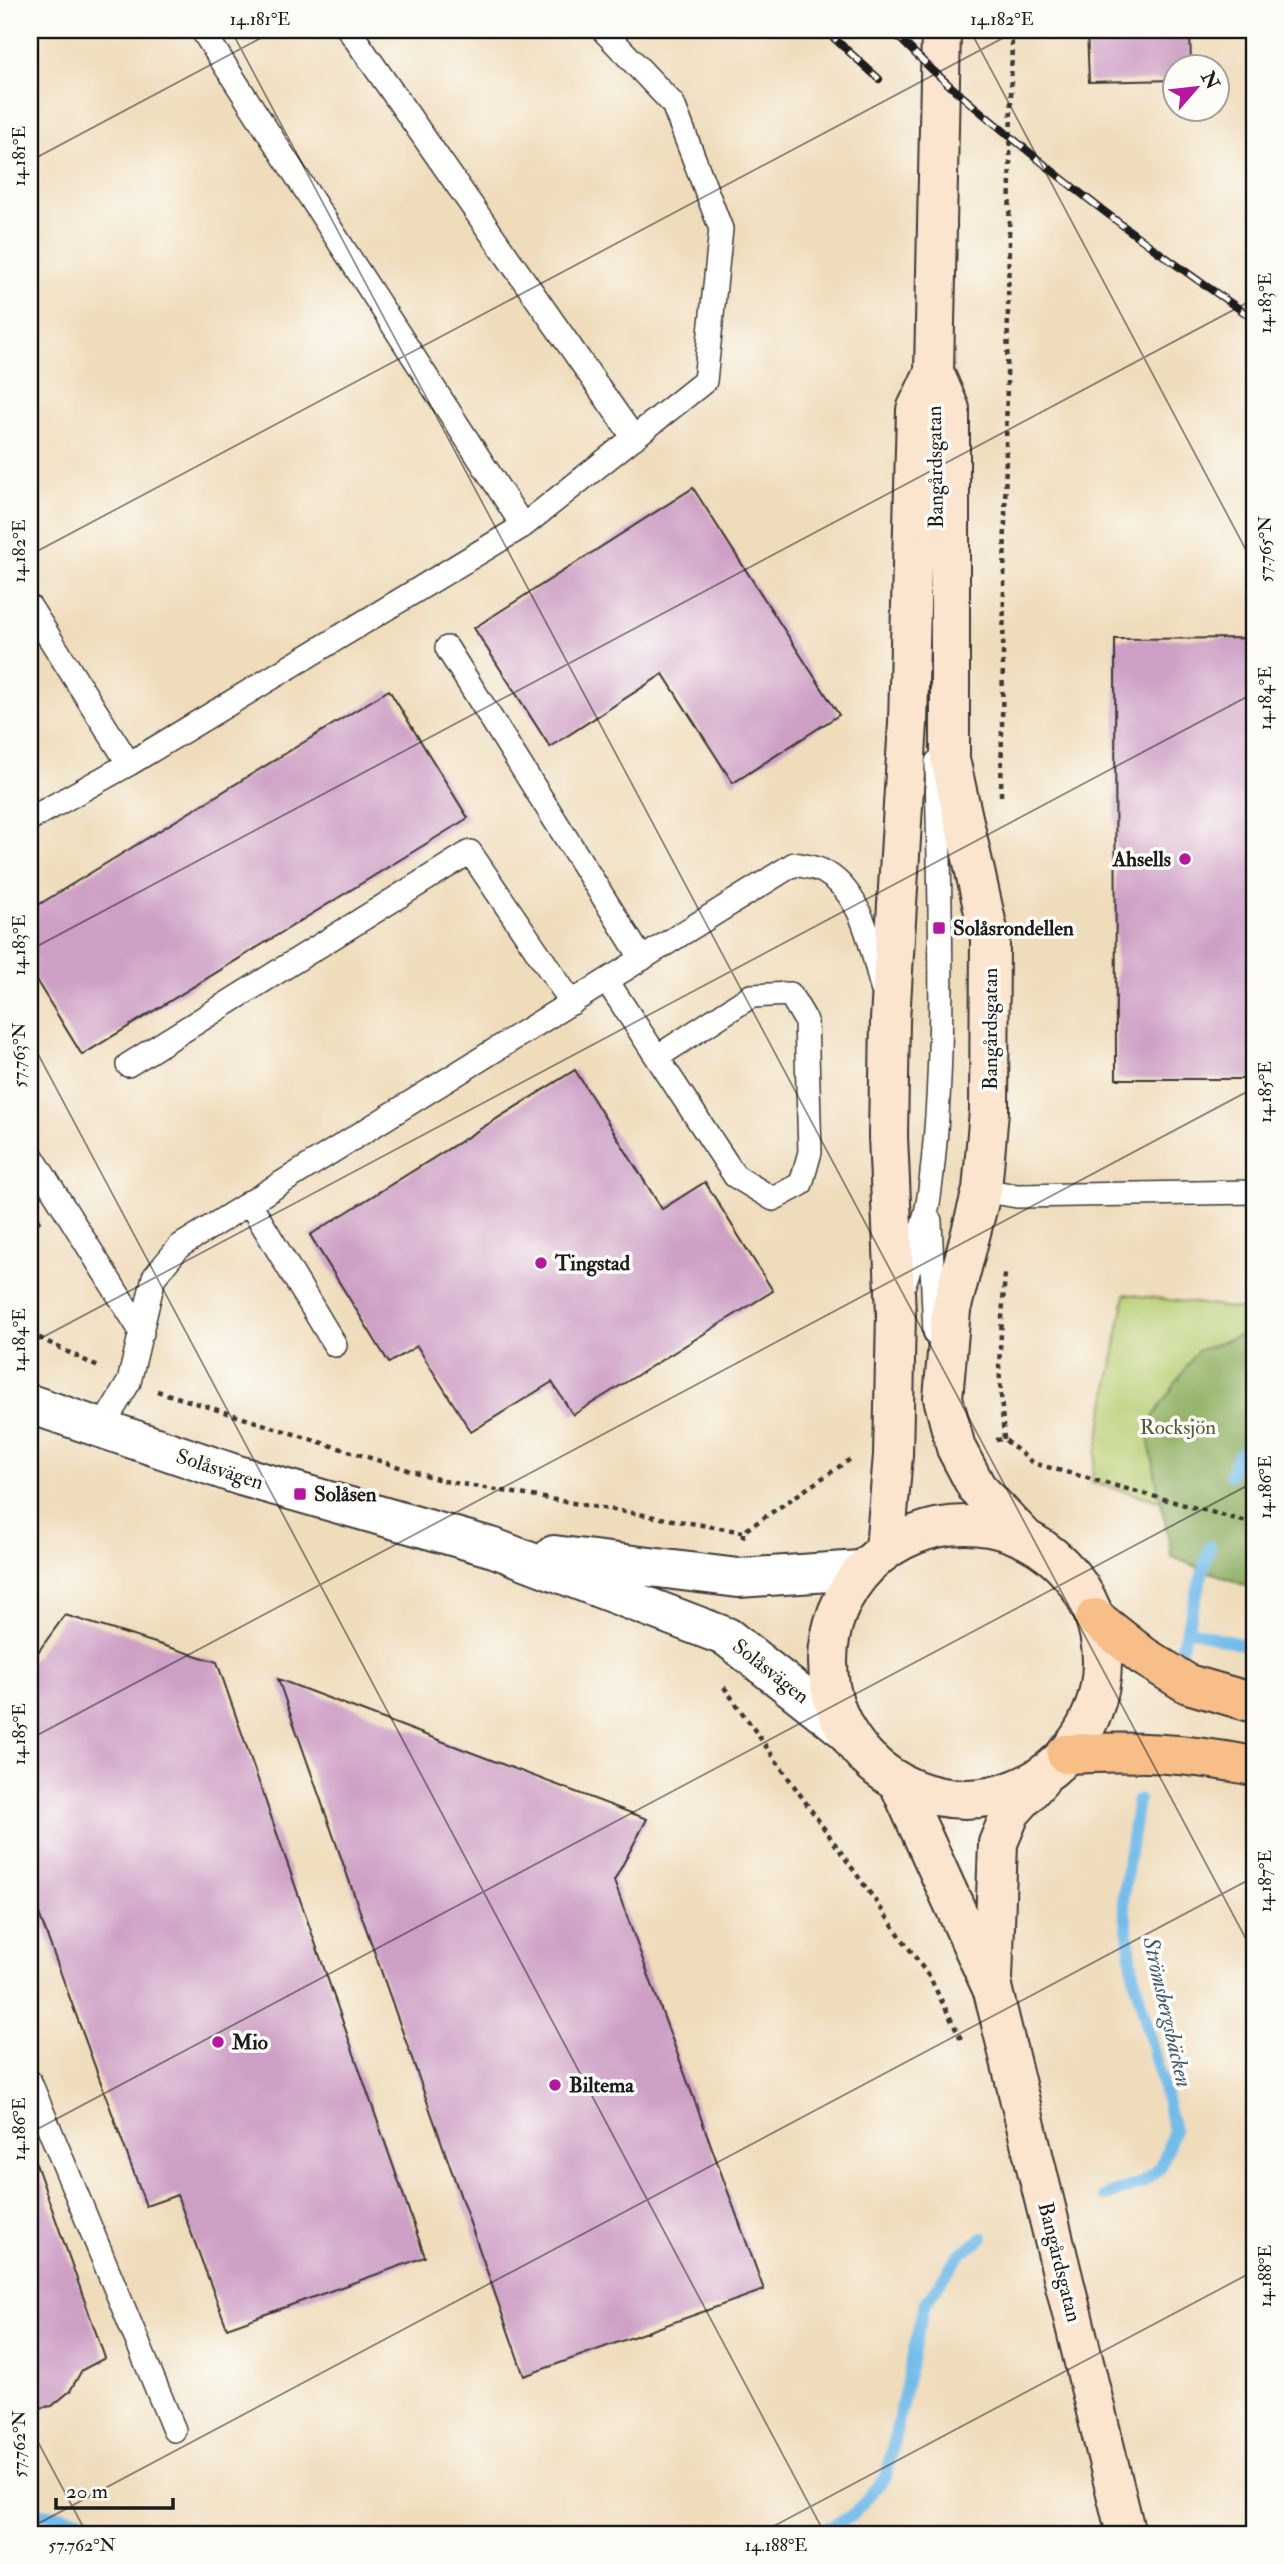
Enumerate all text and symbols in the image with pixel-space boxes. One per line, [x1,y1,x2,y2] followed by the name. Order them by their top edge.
[230,8,290,31] text: 14.181°E
[970,8,1034,31] text: 14.182°E
[1162,52,1232,122] north arrow
[1195,66,1225,95] text: N
[8,126,31,186] text: 14.181°E
[1254,272,1277,334] text: 14.183°E
[921,405,950,529] street label: Bangårdsgatan
[1254,516,1277,582] text: 57.765°N
[8,519,31,583] text: 14.182°E
[1254,666,1277,730] text: 14.184°E
[1112,846,1171,873] place label: Ahsells
[1177,851,1193,867] marker: Ahsells
[8,914,31,976] text: 14.183°E
[953,915,1074,942] place label: Solåsrondellen
[931,920,947,936] marker: Solåsrondellen
[977,967,1004,1090] street label: Bangårdsgatan
[8,1022,31,1088] text: 57.763°N
[1254,1061,1277,1123] text: 14.185°E
[554,1250,631,1277] place label: Tingstad
[533,1255,549,1271] marker: Tingstad
[8,1308,31,1372] text: 14.184°E
[1140,1414,1216,1441] park label: Rocksjön
[173,1443,267,1496] street label: Solåsvägen
[1254,1455,1277,1519] text: 14.186°E
[314,1481,377,1508] place label: Solåsen
[292,1486,308,1502] marker: Solåsen
[727,1633,815,1710] street label: Solåsvägen
[8,1703,31,1765] text: 14.185°E
[1254,1850,1277,1912] text: 14.187°E
[1136,1933,1199,2090] water label: Strömsbergsbäcken
[231,2029,268,2056] place label: Mio
[210,2034,226,2050] marker: Mio
[569,2072,635,2099] place label: Biltema
[547,2077,563,2093] marker: Biltema
[8,2097,31,2161] text: 14.186°E
[1032,2199,1087,2325] street label: Bangårdsgatan
[1254,2245,1277,2307] text: 14.188°E
[8,2410,31,2478] text: 57.762°N
[56,2466,173,2510] scale bar
[66,2478,108,2505] text: 20 m
[48,2534,116,2557] text: 57.762°N
[745,2534,807,2557] text: 14.188°E

